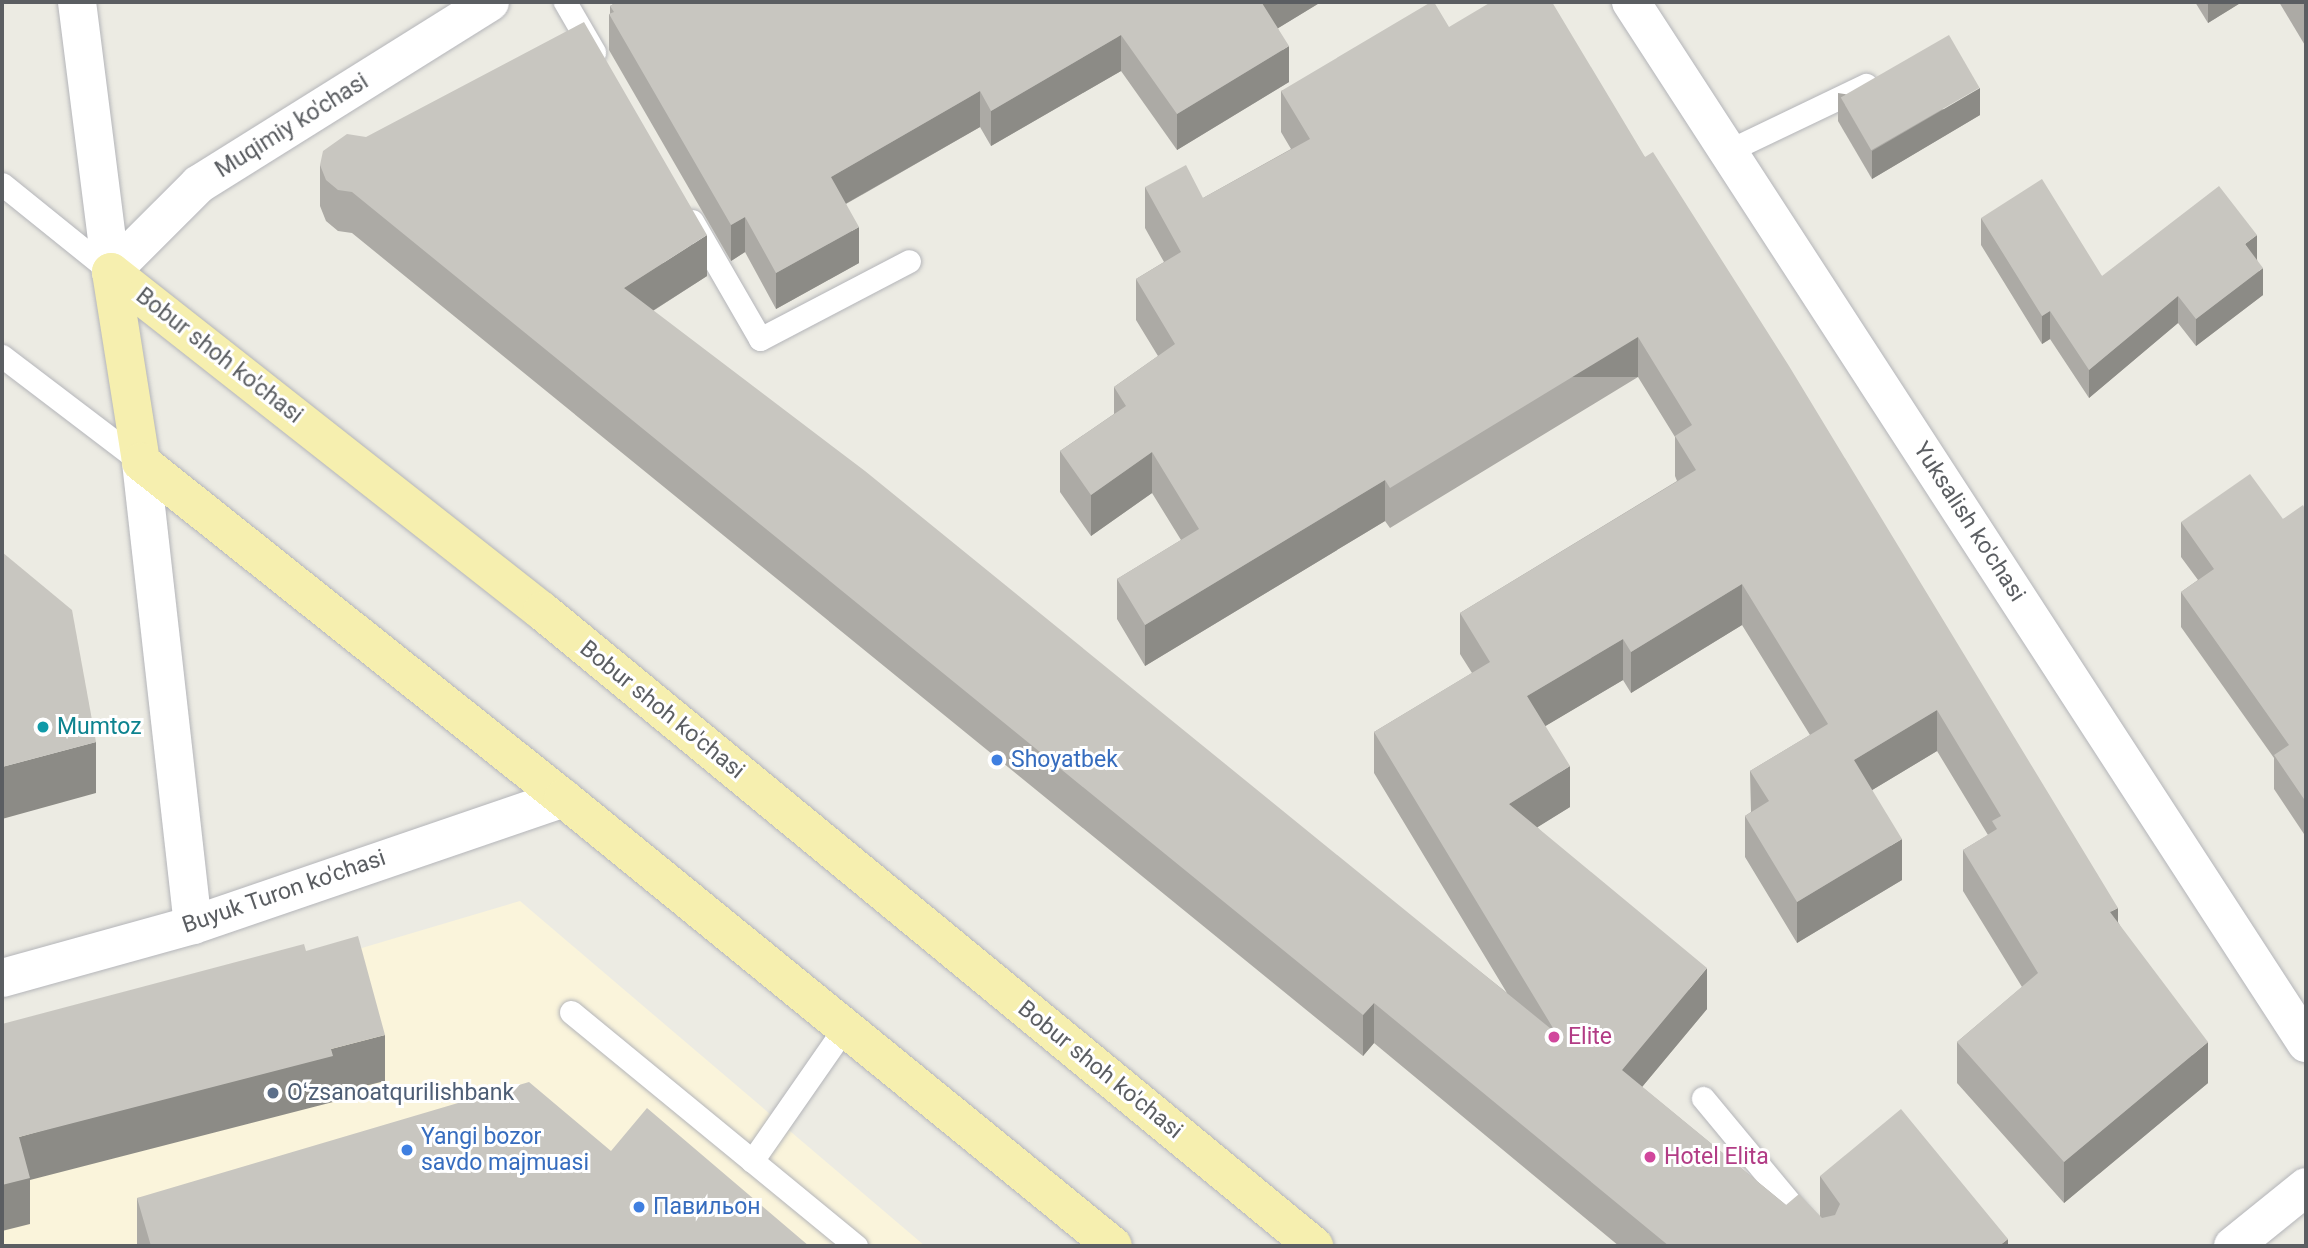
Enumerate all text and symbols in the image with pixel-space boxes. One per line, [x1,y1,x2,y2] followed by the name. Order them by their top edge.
[210,68,374,184] street label: Muqimiy ko'chasi
[130,282,308,430] street label: Bobur shoh ko'chasi
[1907,437,2031,607] street label: Yuksalish ko'chasi
[574,635,750,785] street label: Bobur shoh ko'chasi
[57,713,142,741] place label: Mumtoz
[35,719,51,735] marker: Mumtoz
[1011,746,1118,774] place label: Shoyatbek
[989,752,1005,768] marker: Shoyatbek
[179,844,389,940] street label: Buyuk Turon ko'chasi
[1012,995,1188,1145] street label: Bobur shoh ko'chasi
[1568,1023,1612,1051] place label: Elite
[1546,1029,1562,1045] marker: Elite
[287,1079,514,1107] place label: Oʻzsanoatqurilishbank
[265,1085,281,1101] marker: Oʻzsanoatqurilishbank
[421,1123,589,1177] place label: Yangi bozor savdo majmuasi
[399,1142,415,1158] marker: Yangi bozor savdo majmuasi
[1664,1143,1769,1171] place label: Hotel Elita
[1642,1149,1658,1165] marker: Hotel Elita
[653,1193,761,1221] place label: Павильон
[631,1199,647,1215] marker: Павильон

